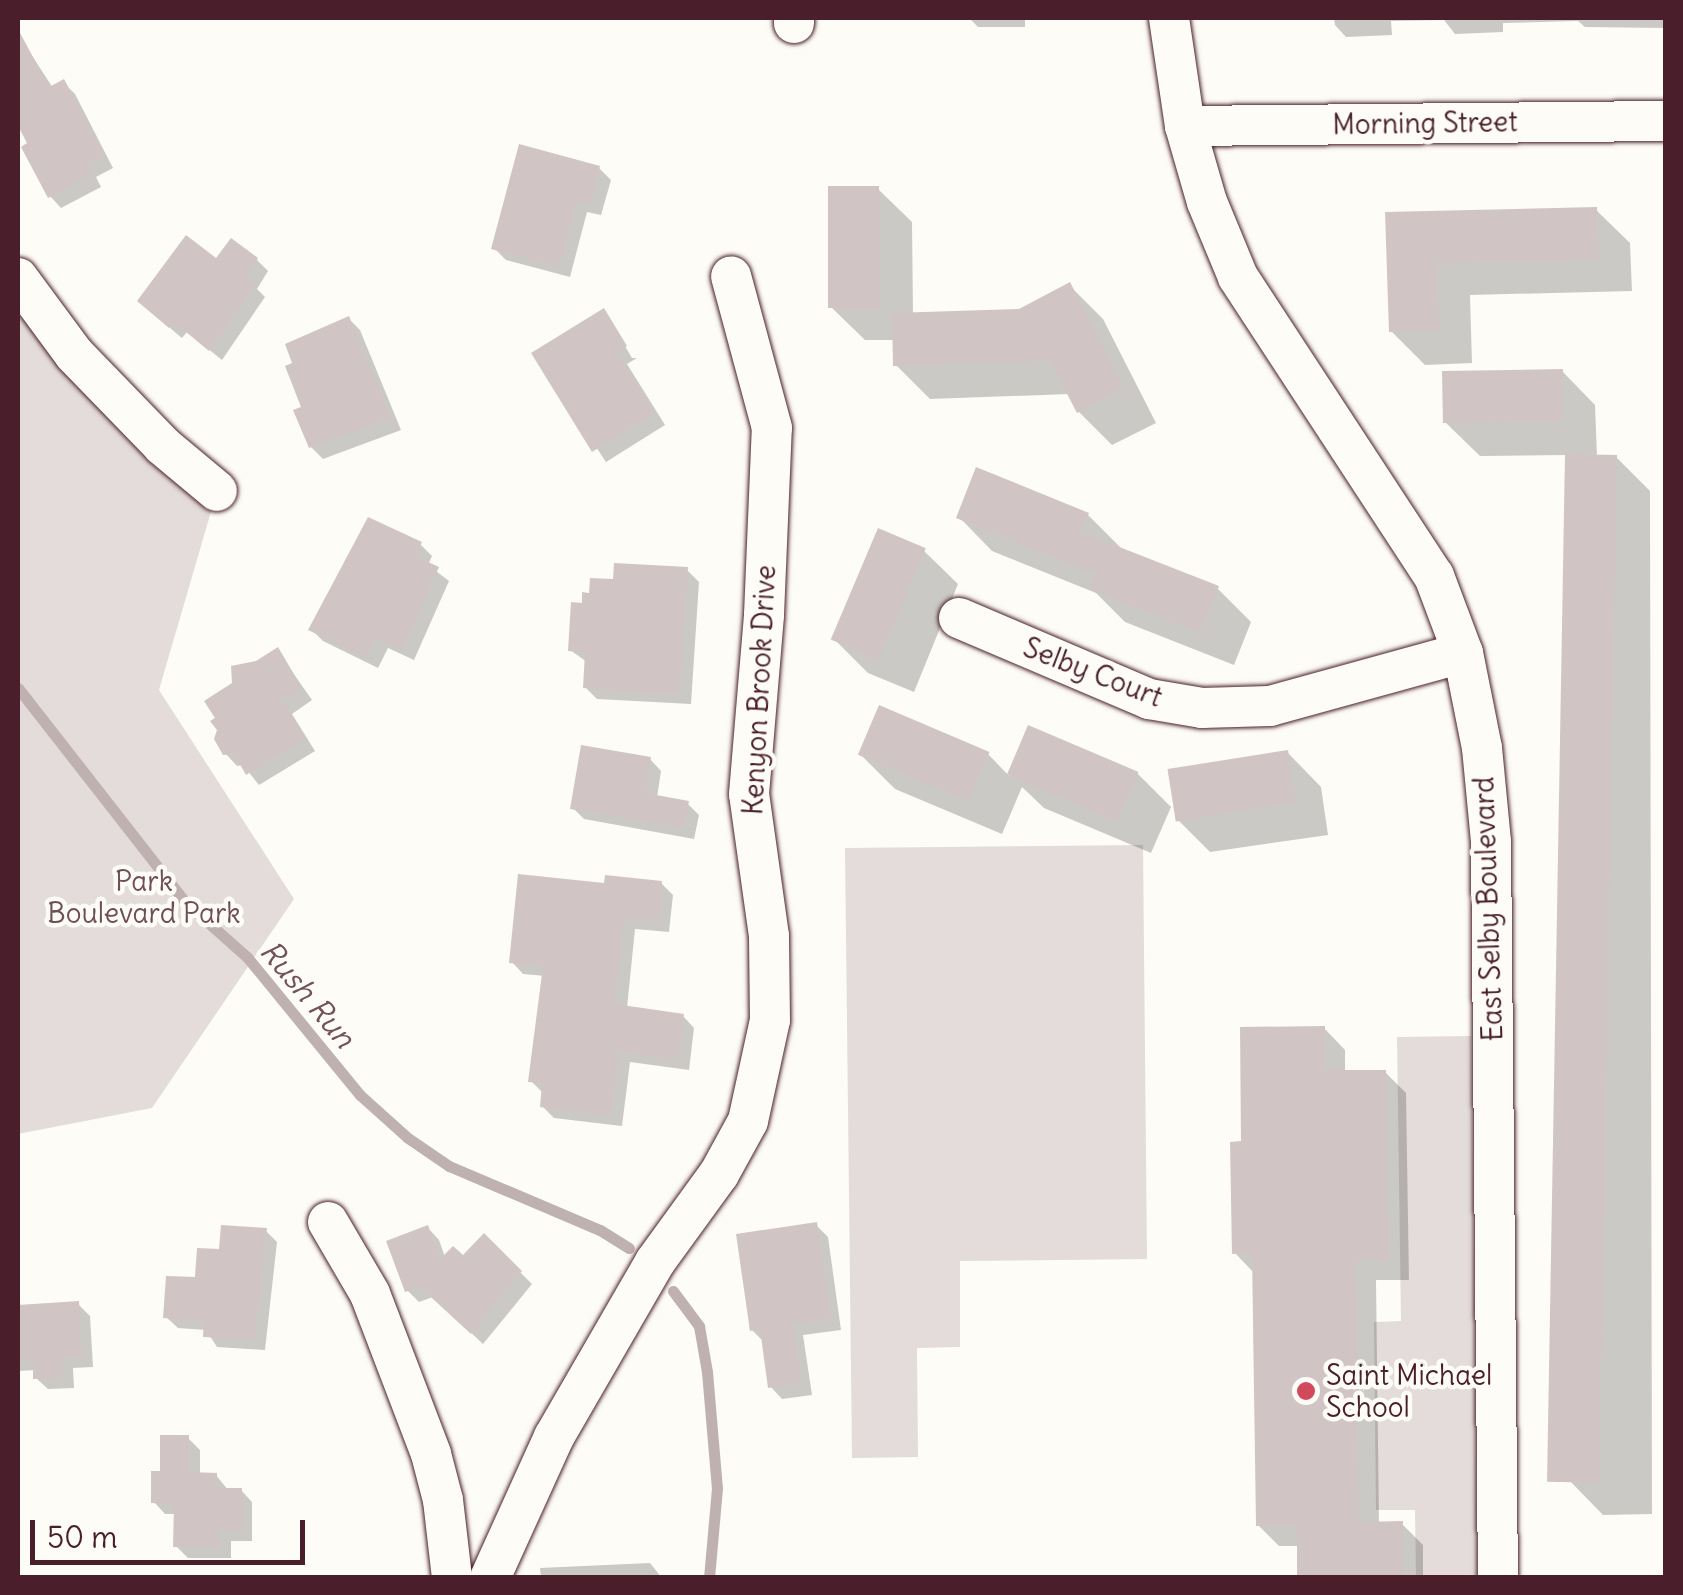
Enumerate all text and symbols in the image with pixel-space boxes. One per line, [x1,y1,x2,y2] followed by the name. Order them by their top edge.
[1332,105,1518,141] street label: Morning Street
[736,564,782,816] street label: Kenyon Brook Drive
[1019,630,1167,714] street label: Selby Court
[1467,776,1509,1042] street label: East Selby Boulevard
[47,864,241,930] park label: Park Boulevard Park
[253,933,363,1055] water label: Rush Run
[1326,1358,1492,1424] place label: Saint Michael School
[1295,1380,1317,1402] marker: Saint Michael School
[35,1500,310,1562] scale bar
[47,1518,117,1556] text: 50 m

